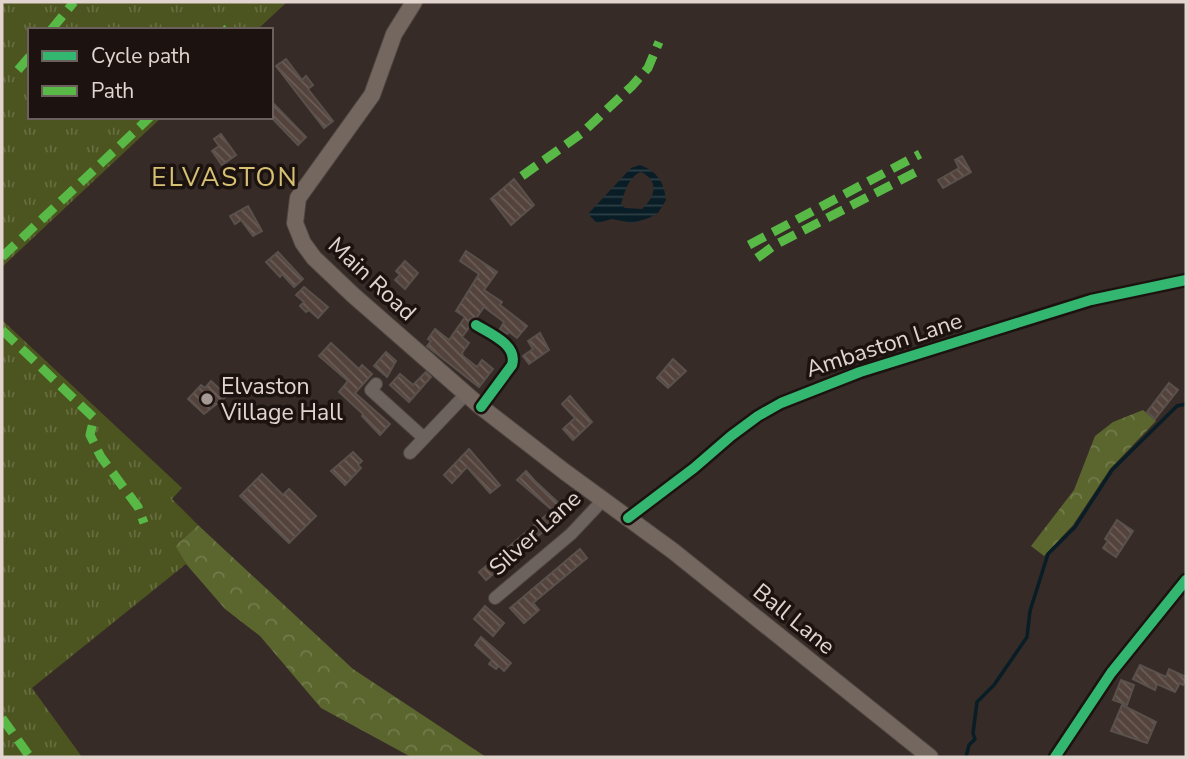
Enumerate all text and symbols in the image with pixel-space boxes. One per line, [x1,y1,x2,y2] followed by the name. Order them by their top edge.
[28,28,273,119] legend
[91,42,190,70] text: Cycle path
[91,77,134,105] text: Path
[151,160,299,195] district label: ELVASTON
[321,230,423,328] street label: Main Road
[802,305,966,385] street label: Ambaston Lane
[220,371,343,428] place label: Elvaston Village Hall
[199,391,215,407] marker: Elvaston Village Hall
[482,483,588,583] street label: Silver Lane
[746,576,842,662] street label: Ball Lane

